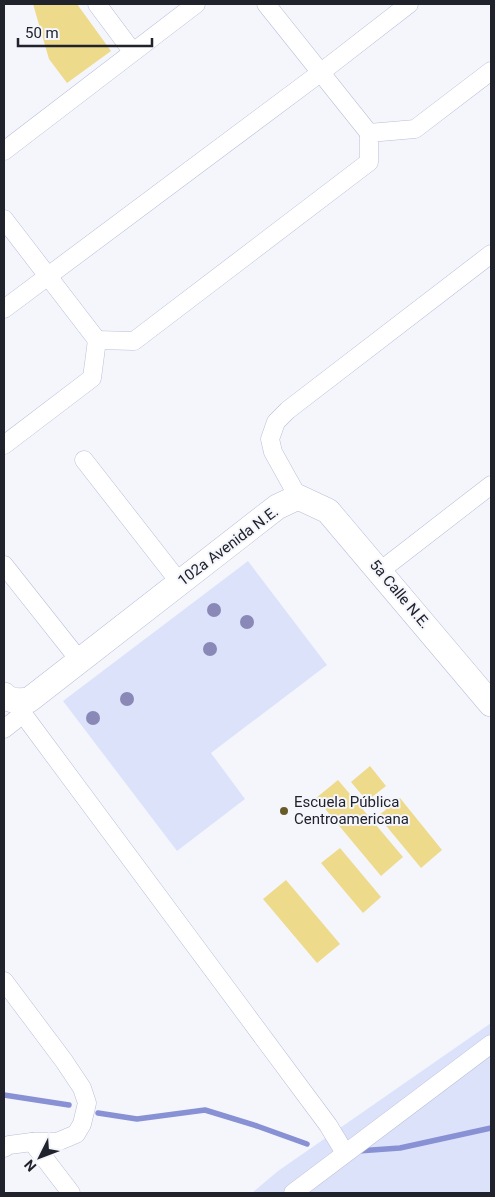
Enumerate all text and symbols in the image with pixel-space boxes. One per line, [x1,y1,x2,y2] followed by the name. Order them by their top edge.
[18,15,151,47] scale bar
[25,24,59,42] text: 50 m
[174,502,282,590] street label: 102a Avenida N.E.
[366,556,434,632] street label: 5a Calle N.E.
[294,793,409,828] place label: Escuela Pública Centroamericana
[278,805,290,817] marker: Escuela Pública Centroamericana
[15,1132,65,1182] north arrow
[21,1157,40,1175] text: N

